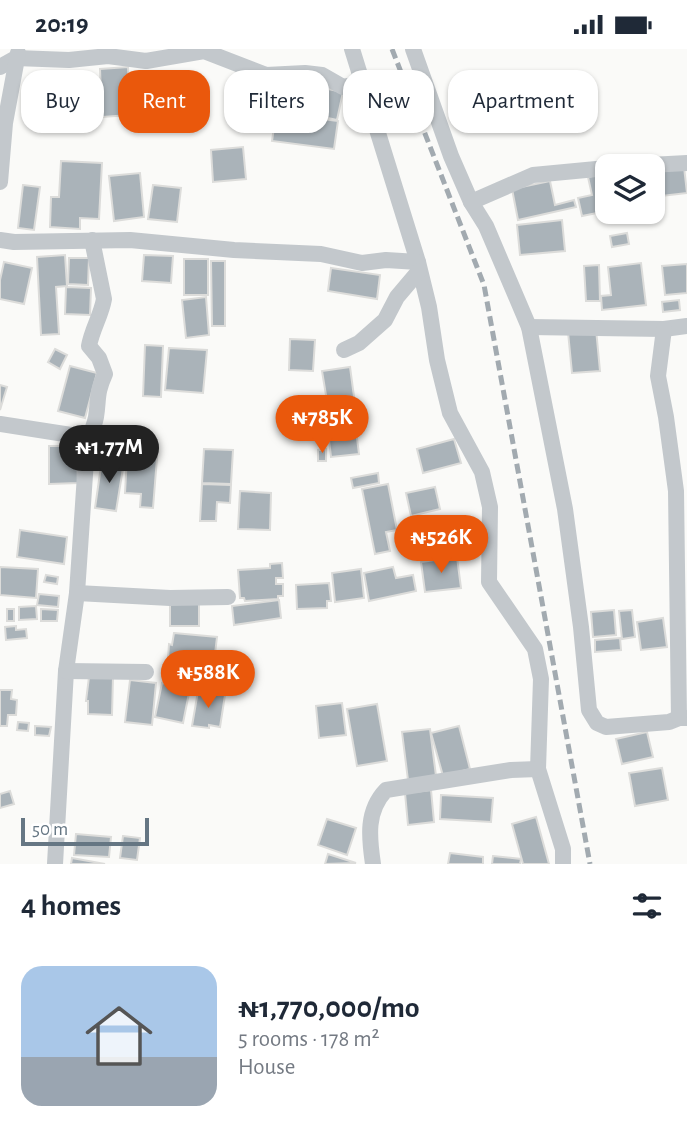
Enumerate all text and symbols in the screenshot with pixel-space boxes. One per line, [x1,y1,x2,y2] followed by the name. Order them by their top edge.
[35,11,89,37] text: 20:19
[21,70,104,133] chip: Buy
[118,70,210,133] chip: Rent
[224,70,329,133] chip: Filters
[343,70,434,133] chip: New
[448,70,598,133] chip: Apartment
[595,154,665,224] map controls
[595,154,665,224] button: layers
[273,395,371,455] pin: ₦785K
[292,406,352,429] text: ₦785K
[52,425,166,485] pin: ₦1.77M
[75,436,143,459] text: ₦1.77M
[392,515,490,575] pin: ₦526K
[410,526,472,549] text: ₦526K
[159,651,257,710] pin: ₦588K
[177,661,239,684] text: ₦588K
[21,815,149,847] scale bar
[32,820,68,839] text: 50 m
[628,887,666,925] icon: filters
[21,891,121,921] text: 4 homes
[238,993,420,1023] text: ₦1,770,000/mo
[77,994,161,1078] icon: home
[238,1028,380,1051] text: 5 rooms · 178 m²
[238,1056,295,1079] text: House

